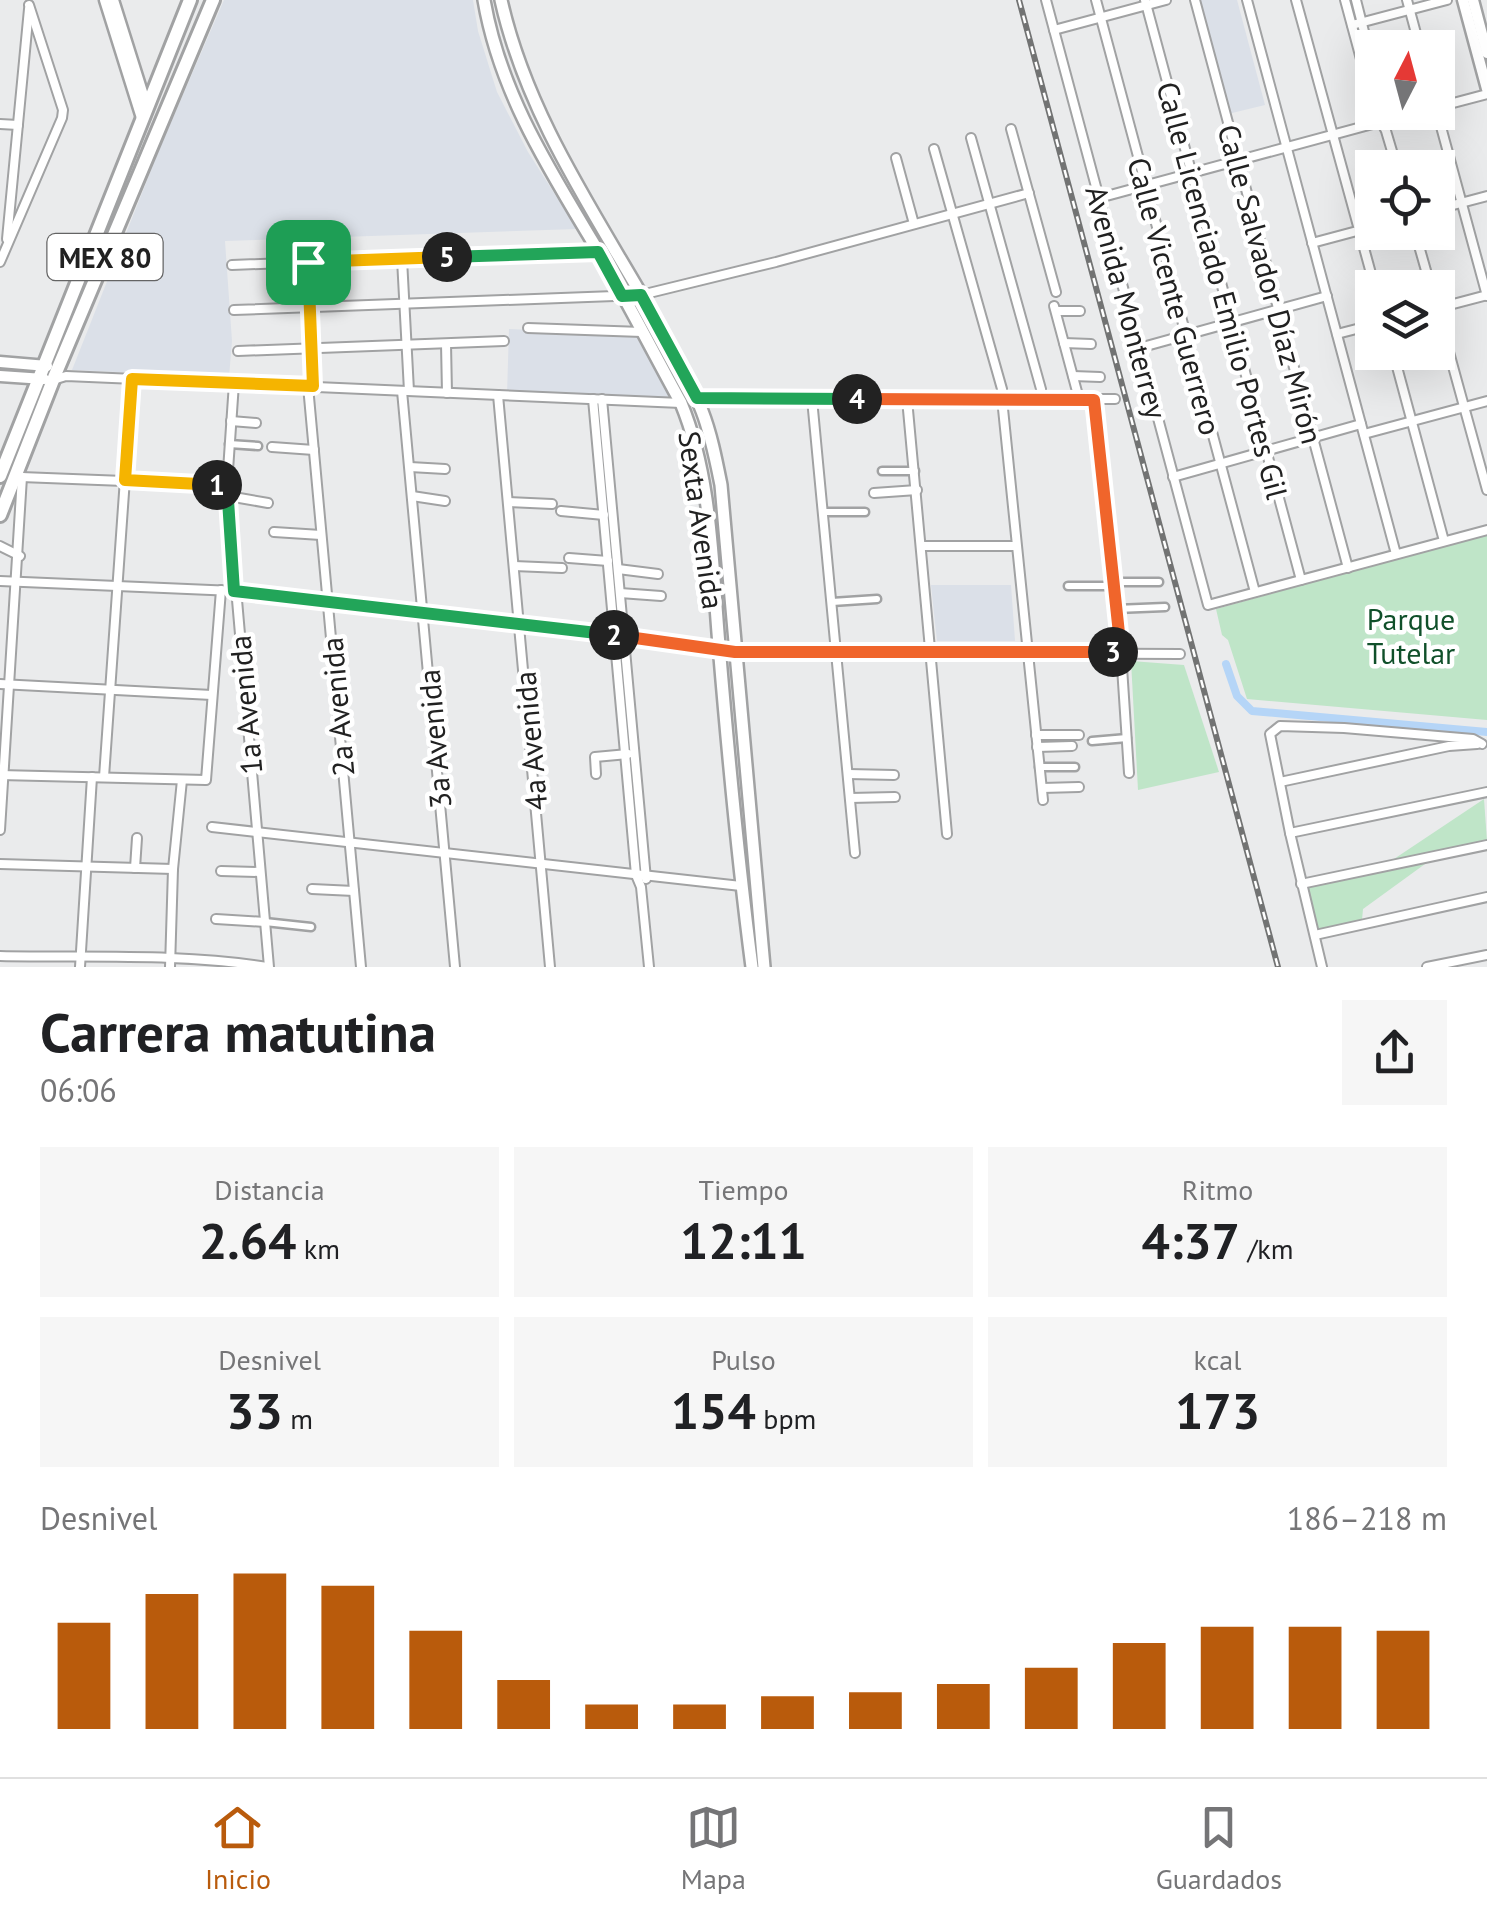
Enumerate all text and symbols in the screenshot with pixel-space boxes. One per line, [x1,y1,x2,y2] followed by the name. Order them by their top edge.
[1355,30,1455,130] north arrow
[1355,30,1455,370] map controls
[1149,77,1298,503] street label: Calle Licenciado Emilio Portes Gil
[1210,120,1332,448] street label: Calle Salvador Díaz Mirón
[1355,150,1455,250] button: locate
[1119,153,1231,439] street label: Calle Vicente Guerrero
[1077,181,1177,423] street label: Avenida Monterrey
[266,220,351,305] pin
[422,232,472,282] pin: 5
[48,234,162,280] road number: MEX 80
[281,235,336,290] icon: arrive
[439,238,455,275] text: 5
[1355,270,1455,370] button: layers
[832,374,882,424] pin: 4
[849,380,865,417] text: 4
[670,428,734,612] street label: Sexta Avenida
[192,460,242,510] pin: 1
[209,466,225,503] text: 1
[1367,599,1455,672] park label: Parque Tutelar
[589,610,639,660] pin: 2
[606,616,622,653] text: 2
[1088,627,1138,677] pin: 3
[1105,633,1121,670] text: 3
[219,634,271,776] street label: 1a Avenida
[311,636,363,778] street label: 2a Avenida
[408,668,460,810] street label: 3a Avenida
[504,670,556,812] street label: 4a Avenida
[40,996,436,1067] text: Carrera matutina
[1342,1000,1447,1105] button: share
[40,1069,117,1111] text: 06:06
[214,1171,325,1208] text: Distancia
[698,1171,789,1208] text: Tiempo
[1182,1171,1253,1208] text: Ritmo
[199,1208,296,1273] text: 2.64
[680,1208,807,1273] text: 12:11
[1141,1208,1240,1273] text: 4:37
[296,1230,340,1267] text: km
[1240,1230,1294,1267] text: /km
[218,1341,321,1378] text: Desnivel
[711,1341,776,1378] text: Pulso
[1194,1341,1241,1378] text: kcal
[226,1378,283,1443] text: 33
[671,1378,756,1443] text: 154
[1175,1378,1260,1443] text: 173
[283,1400,313,1437] text: m
[756,1400,816,1437] text: bpm
[40,1497,157,1539] text: Desnivel
[1287,1497,1447,1539] text: 186–218 m
[205,1800,271,1897] tab: Inicio
[681,1800,746,1897] tab: Mapa
[1156,1800,1282,1897] tab: Guardados

